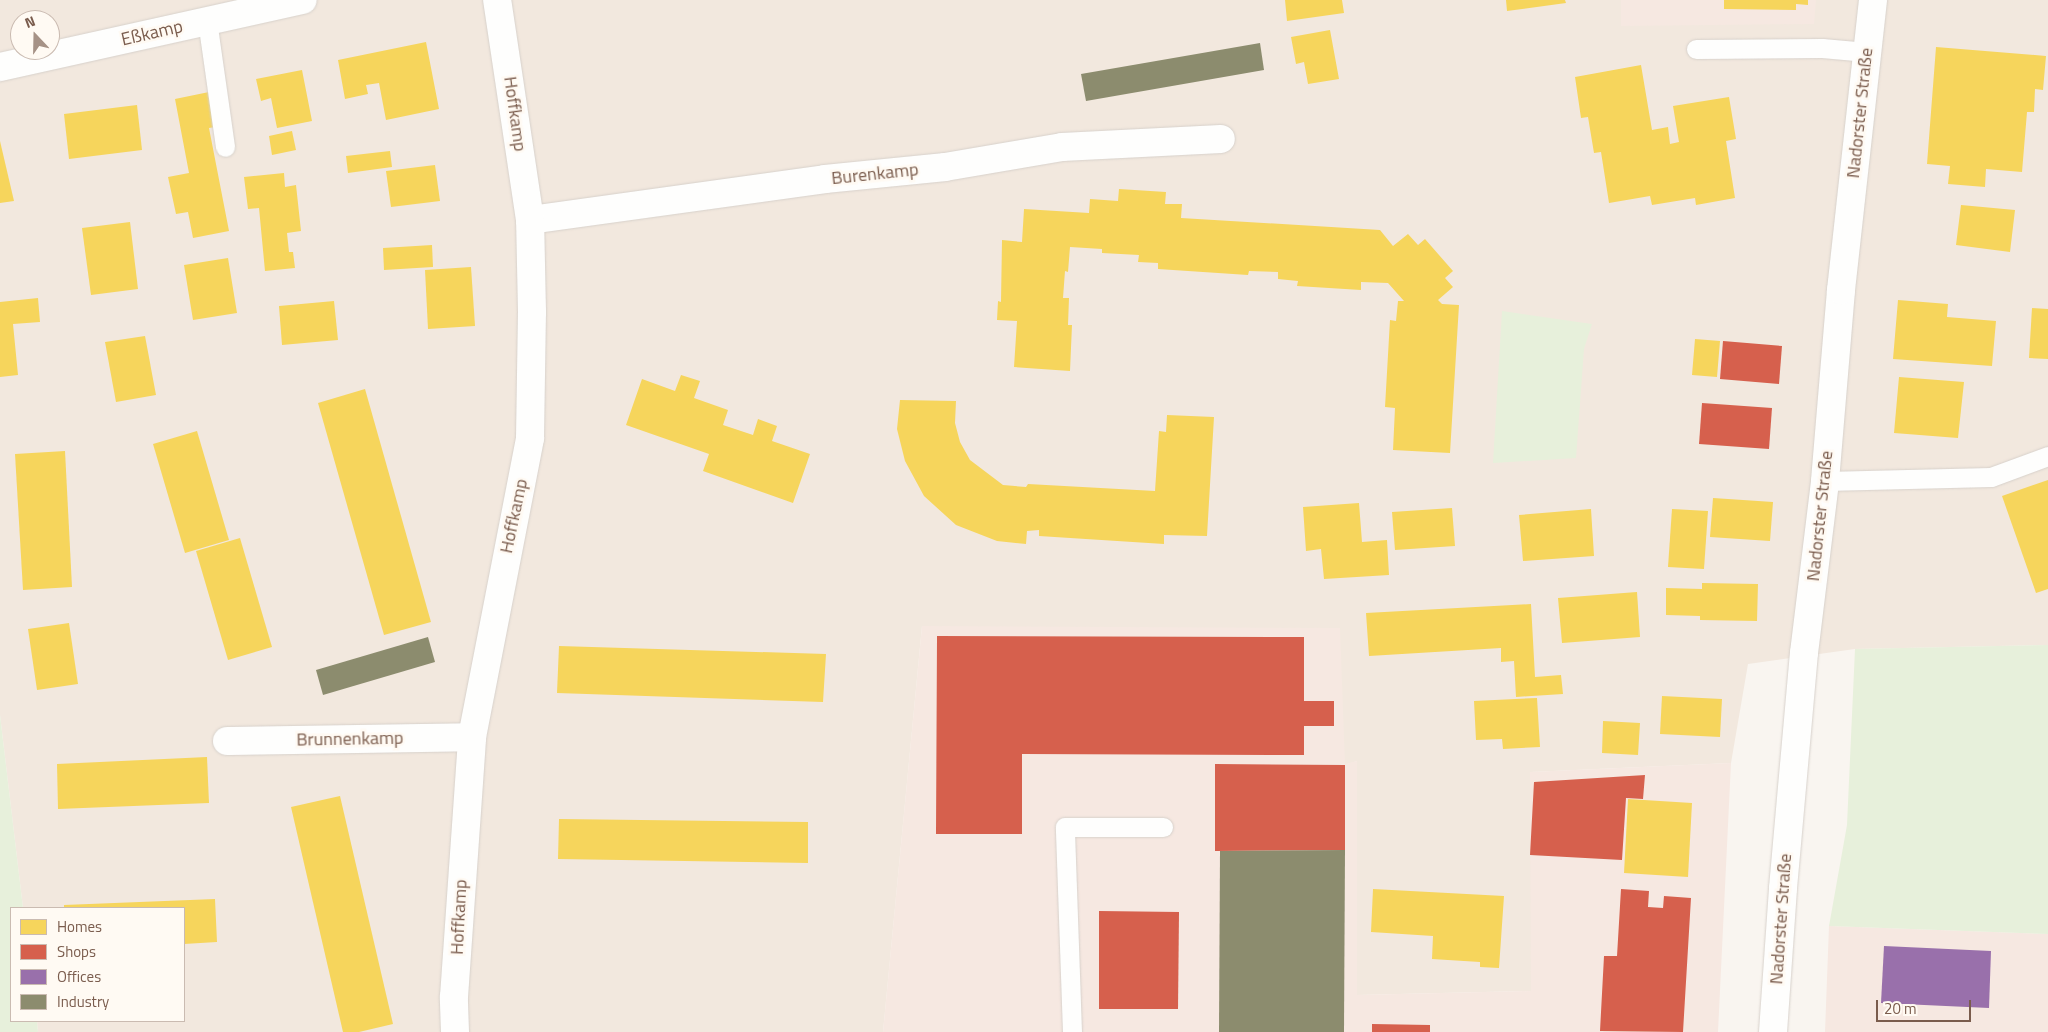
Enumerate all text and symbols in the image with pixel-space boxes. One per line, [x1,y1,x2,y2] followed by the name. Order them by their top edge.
[10,10,60,60] north arrow
[22,10,38,33] text: N
[119,15,185,51] street label: Eßkamp
[1842,47,1878,179] street label: Nadorster Straße
[499,75,531,153] street label: Hoffkamp
[830,159,920,189] street label: Burenkamp
[1802,450,1838,582] street label: Nadorster Straße
[496,477,532,555] street label: Hoffkamp
[296,727,404,751] street label: Brunnenkamp
[1766,853,1796,985] street label: Nadorster Straße
[446,879,472,955] street label: Hoffkamp
[10,907,185,1022] legend
[57,915,102,938] text: Homes
[57,940,96,963] text: Shops
[57,965,101,988] text: Offices
[57,990,109,1013] text: Industry
[1878,990,1973,1022] scale bar
[1884,997,1917,1020] text: 20 m

